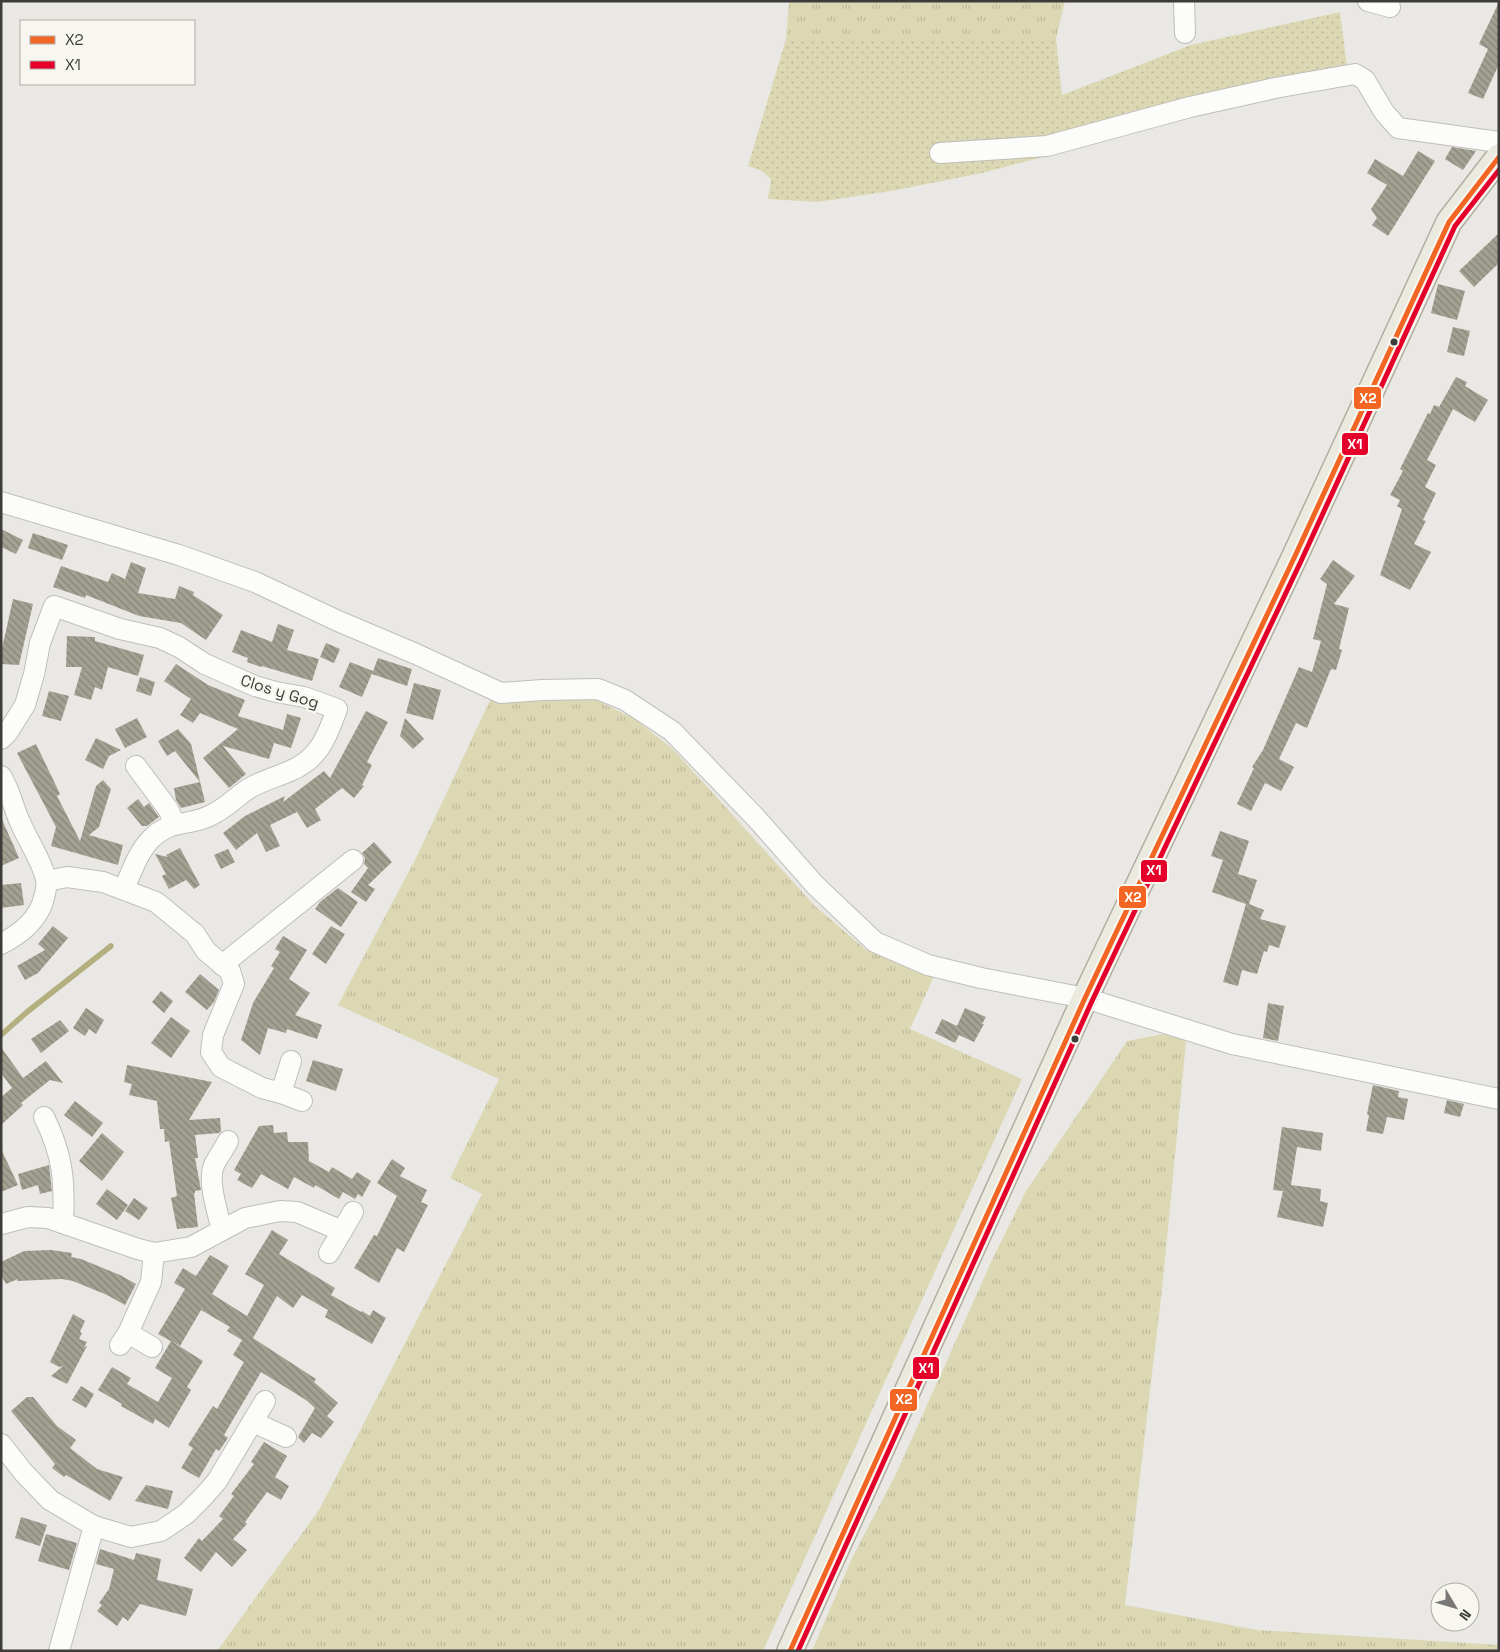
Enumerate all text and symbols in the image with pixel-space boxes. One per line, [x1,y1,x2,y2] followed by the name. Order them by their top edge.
[20,20,195,85] legend
[65,30,84,49] text: X2
[65,55,81,74] text: X1
[1389,337,1399,347] unlabelled marker
[1353,386,1382,410] line badge: X2
[1359,389,1377,407] text: X2
[1341,432,1369,456] line badge: X1
[1347,435,1363,453] text: X1
[238,670,322,713] street label: Clos y Gog
[1140,859,1168,883] line badge: X1
[1146,861,1162,879] text: X1
[1118,885,1147,909] line badge: X2
[1124,888,1142,906] text: X2
[1070,1034,1080,1044] unlabelled marker
[912,1356,940,1380] line badge: X1
[918,1359,934,1377] text: X1
[889,1388,918,1412] line badge: X2
[895,1390,913,1408] text: X2
[1430,1582,1480,1632] north arrow
[1455,1606,1475,1624] text: N

